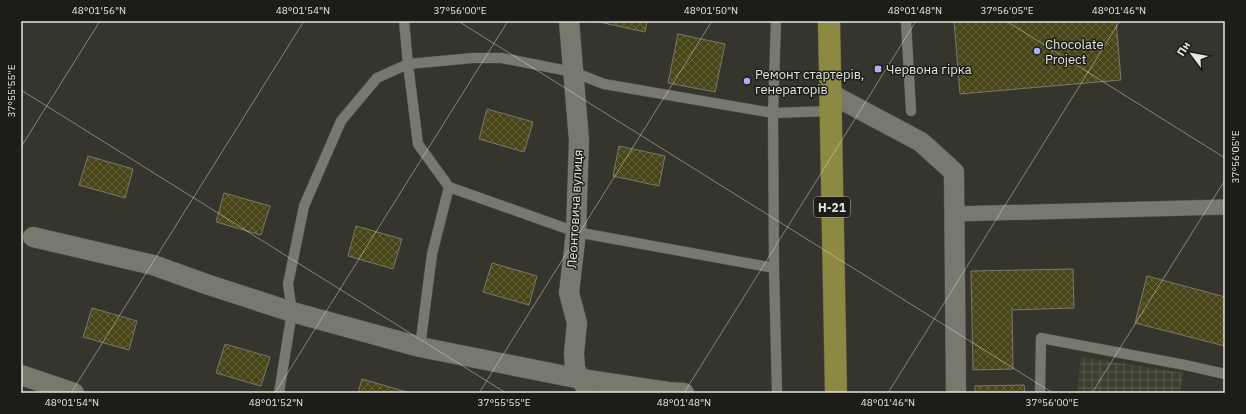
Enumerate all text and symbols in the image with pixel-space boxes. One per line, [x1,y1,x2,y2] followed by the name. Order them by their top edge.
[72,4,126,17] text: 48°01'56"N
[276,4,330,17] text: 48°01'54"N
[433,4,487,17] text: 37°56'00"E
[684,4,738,17] text: 48°01'50"N
[888,4,942,17] text: 48°01'48"N
[980,4,1034,17] text: 37°56'05"E
[1092,4,1146,17] text: 48°01'46"N
[1172,34,1212,74] north arrow
[1045,36,1104,68] place label: Chocolate Project
[1174,39,1193,59] text: Пн
[1032,46,1042,56] marker: Chocolate Project
[886,61,972,78] place label: Червона гірка
[5,64,18,118] text: 37°55'55"E
[873,64,883,74] marker: Червона гірка
[755,66,864,98] place label: Ремонт стартерів, генераторів
[742,76,752,86] marker: Ремонт стартерів, генераторів
[1229,130,1242,184] text: 37°56'05"E
[563,149,587,269] street label: Леонтовича вулиця
[814,197,850,217] road number: Н-21
[45,396,99,409] text: 48°01'54"N
[249,396,303,409] text: 48°01'52"N
[477,396,531,409] text: 37°55'55"E
[657,396,711,409] text: 48°01'48"N
[861,396,915,409] text: 48°01'46"N
[1025,396,1079,409] text: 37°56'00"E

